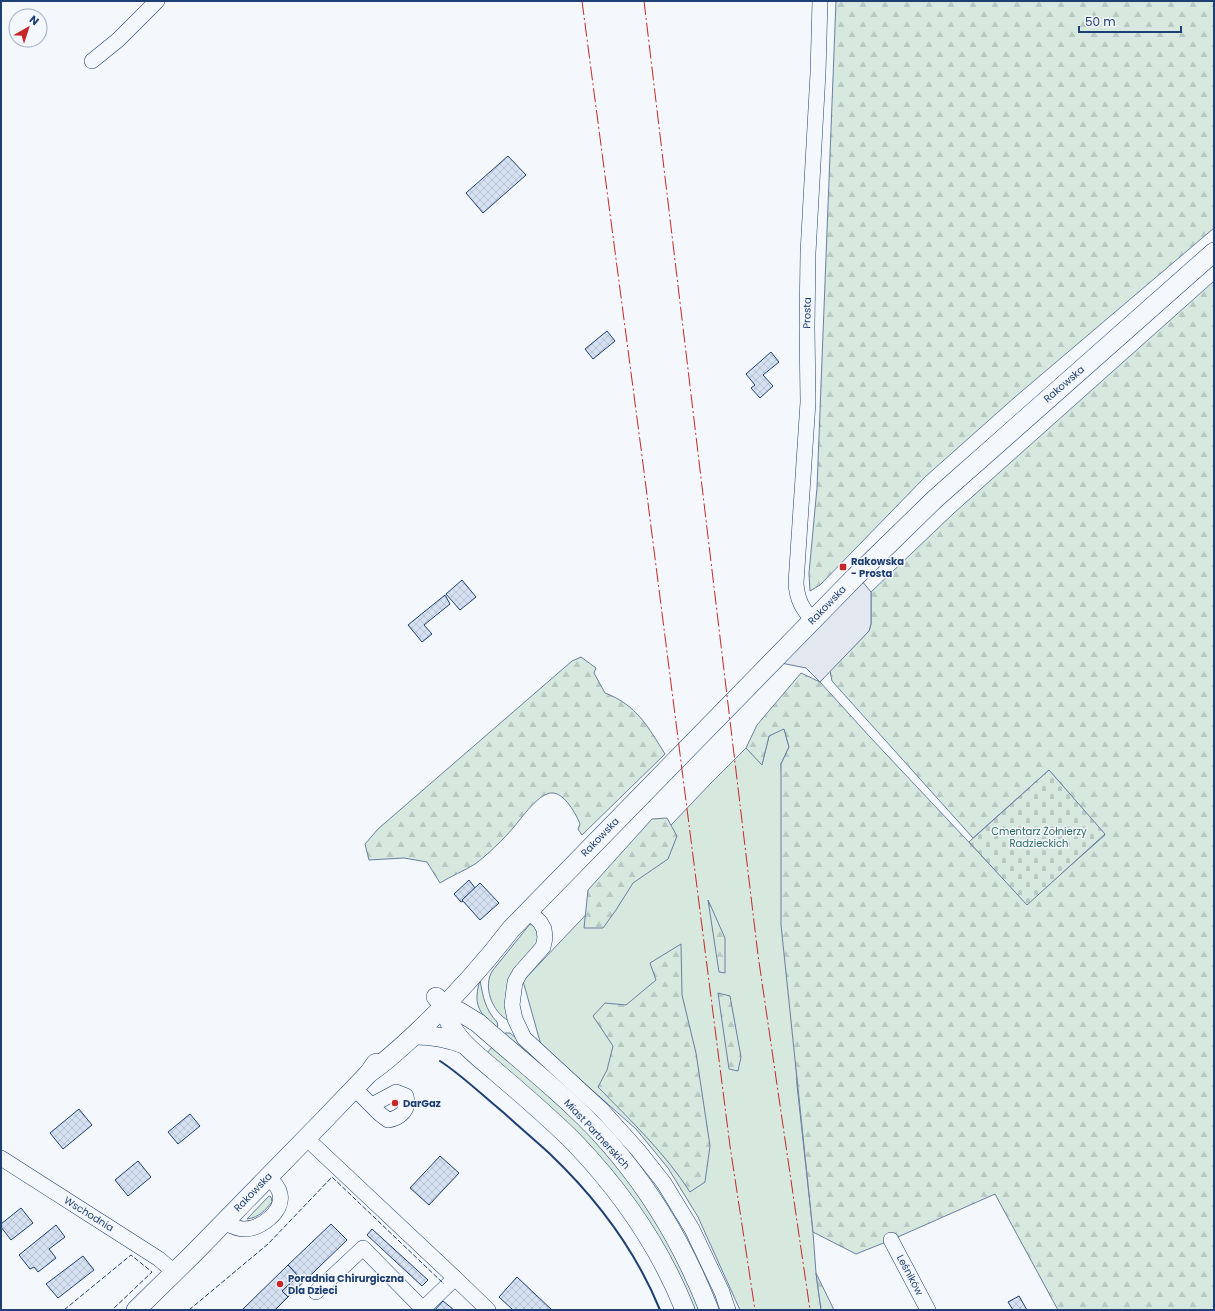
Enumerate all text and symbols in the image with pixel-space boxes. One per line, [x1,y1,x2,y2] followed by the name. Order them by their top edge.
[8,8,48,48] north arrow
[1079,8,1181,34] scale bar
[26,11,43,29] text: N
[1085,13,1116,30] text: 50 m
[799,297,815,329] street label: Prosta
[1040,362,1088,406] street label: Rakowska
[851,554,904,581] place label: Rakowska - Prosta
[838,562,848,572] marker: Rakowska - Prosta
[804,582,850,628] street label: Rakowska
[577,814,623,860] street label: Rakowska
[991,824,1087,851] park label: Cmentarz Żołnierzy Radzieckich
[403,1096,441,1111] place label: DarGaz
[561,1096,633,1172] street label: Miast Partnerskich
[390,1098,400,1108] marker: DarGaz
[230,1169,276,1215] street label: Rakowska
[61,1193,117,1235] street label: Wschodnia
[893,1252,927,1299] street label: Leśników
[288,1271,404,1298] place label: Poradnia Chirurgiczna Dla Dzieci
[275,1279,285,1289] marker: Poradnia Chirurgiczna Dla Dzieci

